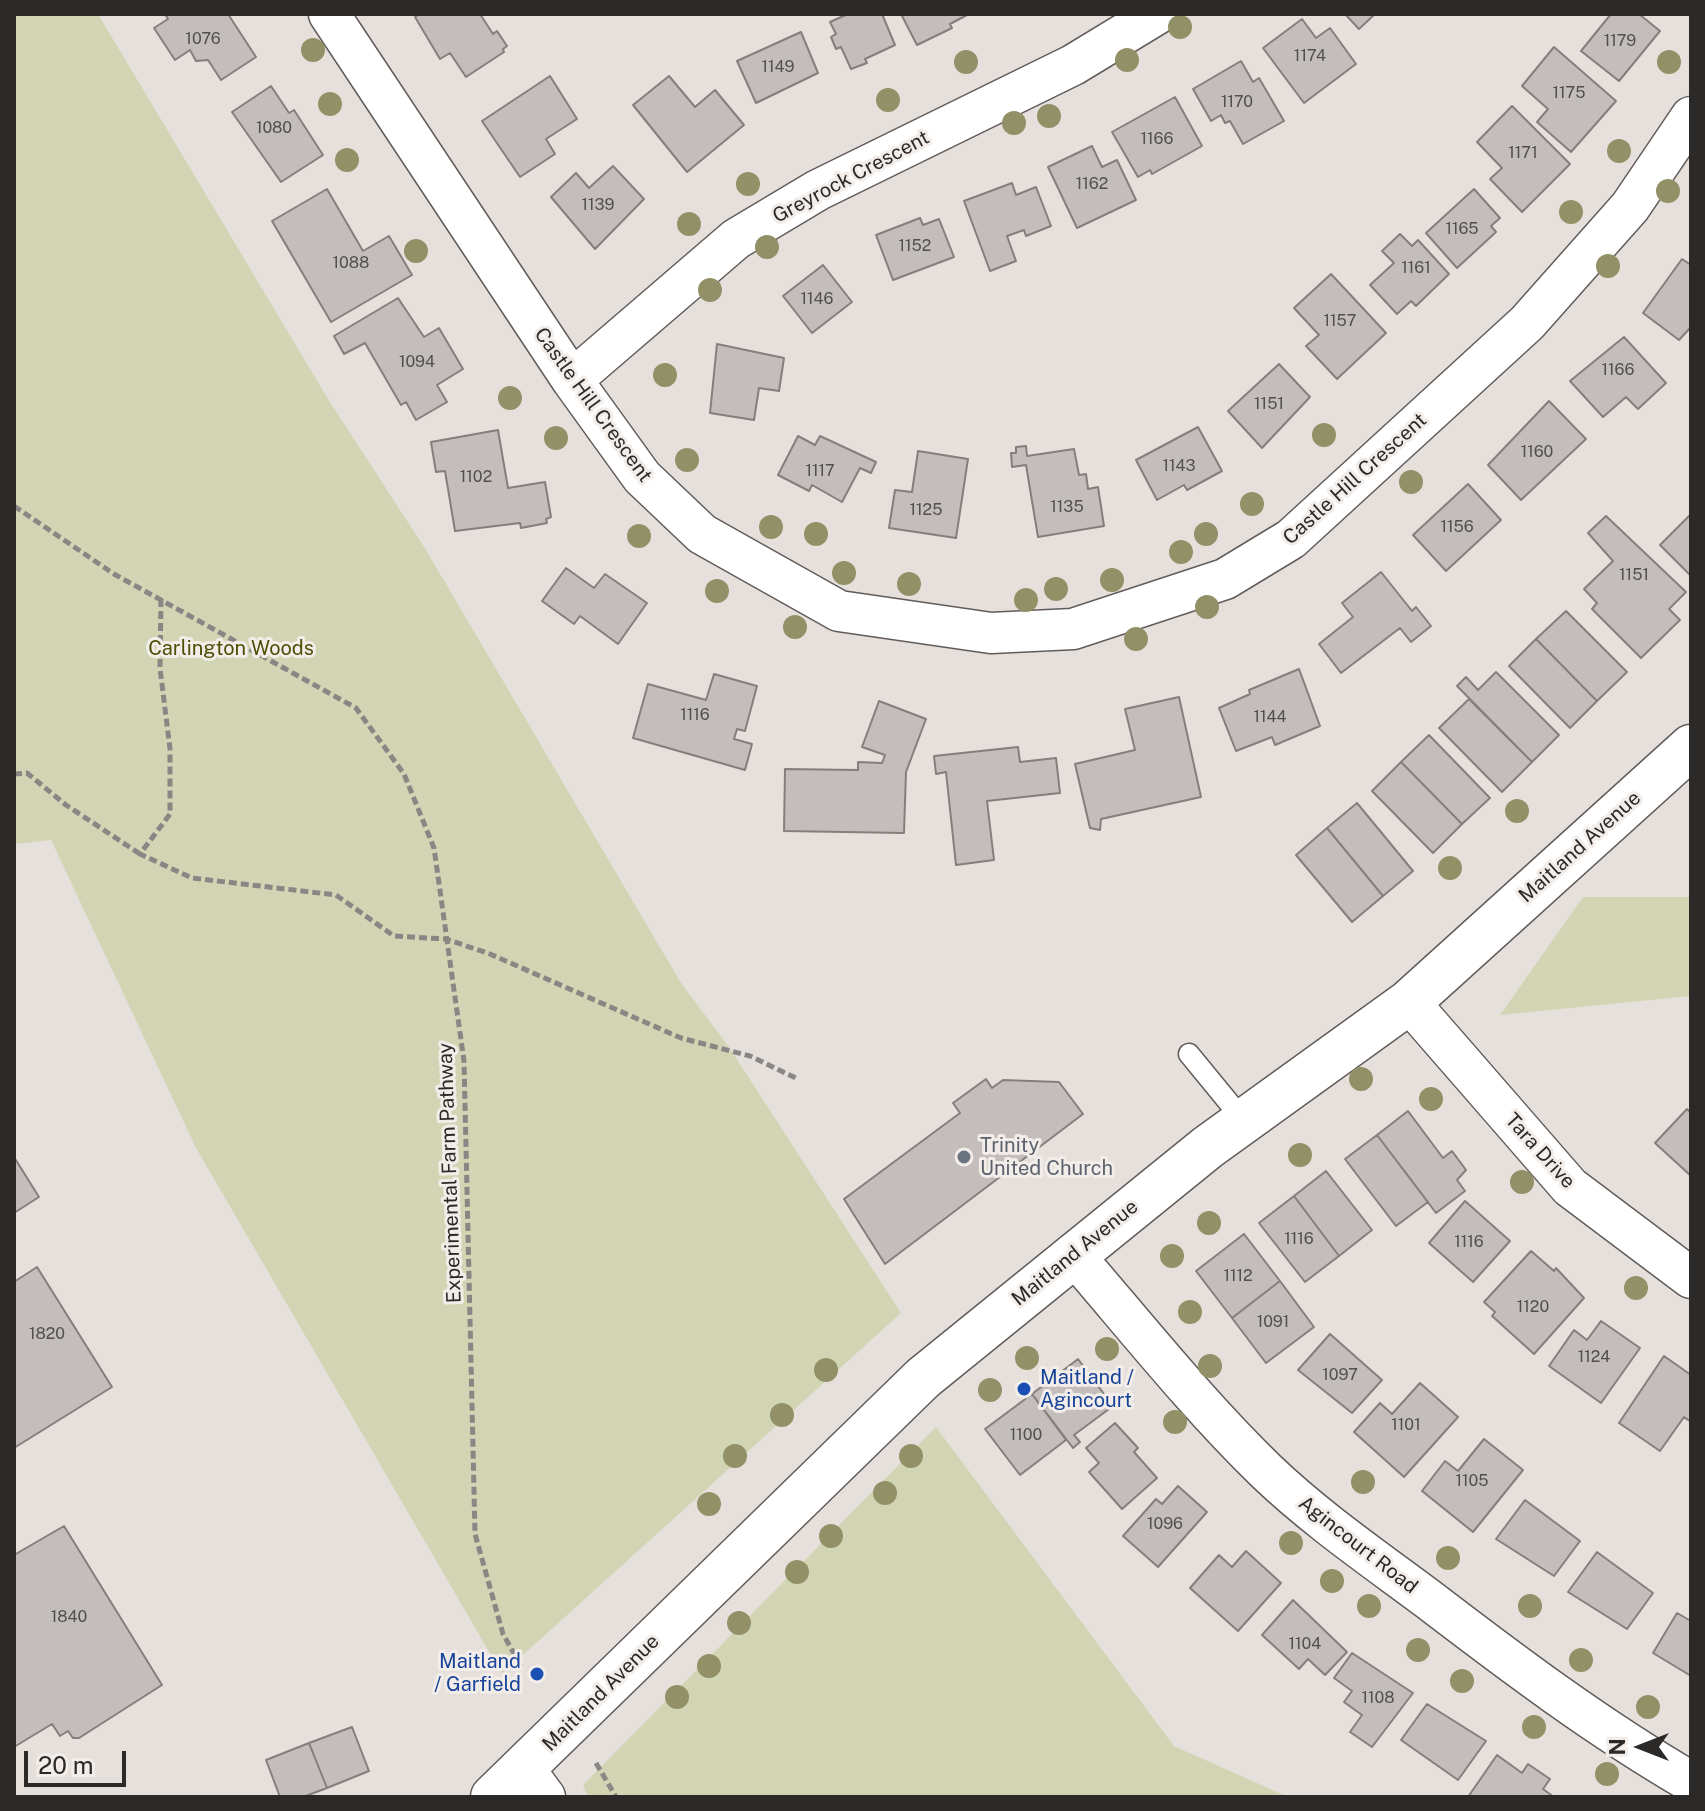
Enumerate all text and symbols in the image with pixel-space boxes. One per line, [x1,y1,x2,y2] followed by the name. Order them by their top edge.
[185,29,221,49] house number: 1076
[1604,31,1636,51] house number: 1179
[1294,46,1326,66] house number: 1174
[761,57,795,77] house number: 1149
[1553,83,1585,103] house number: 1175
[1221,92,1253,112] house number: 1170
[256,118,292,138] house number: 1080
[769,126,933,228] street label: Greyrock Crescent
[1141,129,1173,149] house number: 1166
[1508,143,1538,163] house number: 1171
[1076,174,1108,194] house number: 1162
[582,195,614,215] house number: 1139
[1445,219,1479,239] house number: 1165
[899,236,931,256] house number: 1152
[333,253,369,273] house number: 1088
[1401,258,1431,278] house number: 1161
[800,289,834,309] house number: 1146
[1324,311,1356,331] house number: 1157
[529,323,657,487] street label: Castle Hill Crescent
[399,352,435,372] house number: 1094
[1602,360,1634,380] house number: 1166
[1254,394,1284,414] house number: 1151
[1278,408,1432,550] street label: Castle Hill Crescent
[1521,442,1553,462] house number: 1160
[1162,456,1196,476] house number: 1143
[805,461,835,481] house number: 1117
[460,467,492,487] house number: 1102
[1050,497,1084,517] house number: 1135
[910,500,942,520] house number: 1125
[1440,517,1474,537] house number: 1156
[1619,565,1649,585] house number: 1151
[148,637,314,661] park label: Carlington Woods
[680,705,710,725] house number: 1116
[1253,707,1287,727] house number: 1144
[1514,786,1646,908] street label: Maitland Avenue
[433,1042,467,1304] street label: Experimental Farm Pathway
[1500,1108,1580,1194] street label: Tara Drive
[980,1134,1113,1181] place label: Trinity United Church
[955,1148,973,1166] marker: Trinity United Church
[1007,1195,1143,1311] street label: Maitland Avenue
[1284,1229,1314,1249] house number: 1116
[1454,1232,1484,1252] house number: 1116
[1223,1266,1253,1286] house number: 1112
[1517,1297,1549,1317] house number: 1120
[1257,1312,1289,1332] house number: 1091
[29,1324,65,1344] house number: 1820
[1578,1347,1610,1367] house number: 1124
[1322,1365,1358,1385] house number: 1097
[1040,1366,1134,1413] place label: Maitland / Agincourt
[1015,1380,1033,1398] marker: Maitland / Agincourt
[1391,1415,1421,1435] house number: 1101
[1010,1425,1042,1445] house number: 1100
[1455,1471,1489,1491] house number: 1105
[1294,1491,1422,1599] street label: Agincourt Road
[1147,1514,1183,1534] house number: 1096
[51,1607,87,1627] house number: 1840
[538,1630,664,1756] street label: Maitland Avenue
[1289,1634,1321,1654] house number: 1104
[434,1650,521,1697] place label: Maitland / Garfield
[528,1665,546,1683] marker: Maitland / Garfield
[1361,1688,1395,1708] house number: 1108
[1601,1707,1681,1787] north arrow
[28,1735,130,1785] scale bar
[1604,1738,1630,1756] text: N
[38,1751,94,1779] text: 20 m

